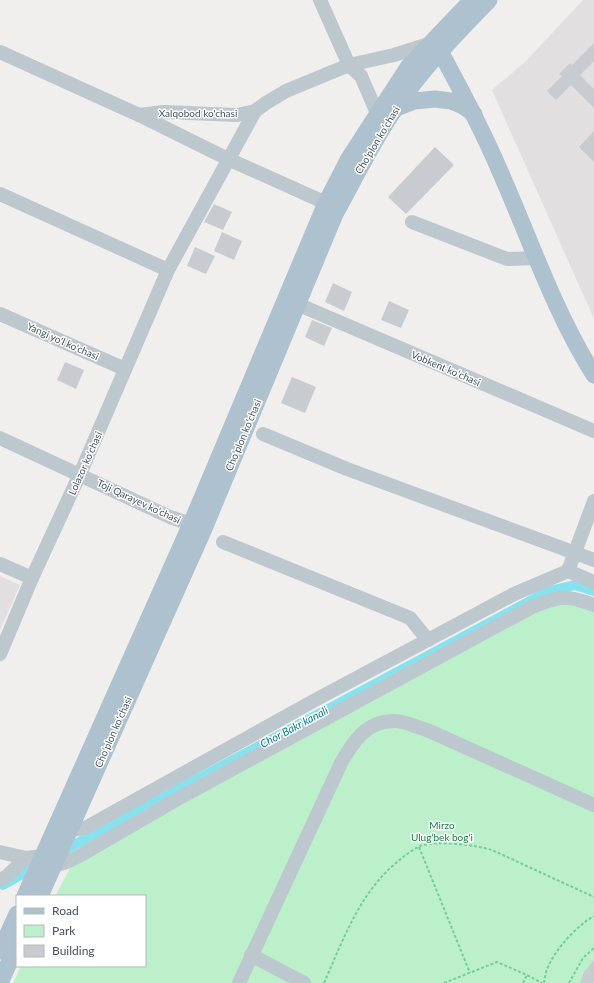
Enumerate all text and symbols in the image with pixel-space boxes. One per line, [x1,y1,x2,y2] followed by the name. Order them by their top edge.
[352,104,402,176] street label: Choʻplon koʻchasi
[159,107,237,119] street label: Xalqobod ko'chasi
[25,320,101,362] street label: Yangi yo'l ko'chasi
[410,348,482,388] street label: Vobkent koʻchasi
[223,397,263,473] street label: Choʻplon koʻchasi
[66,429,104,497] street label: Lolazor ko'chasi
[95,476,183,526] street label: Toji Qarayev ko'chasi
[92,695,134,769] street label: Choʻplon koʻchasi
[258,703,330,750] water label: Chor Bakr kanali
[411,819,473,843] park label: Mirzo Ulugʻbek bogʻi
[16,895,146,967] legend
[52,903,79,918] text: Road
[52,923,76,938] text: Park
[52,943,95,958] text: Building

